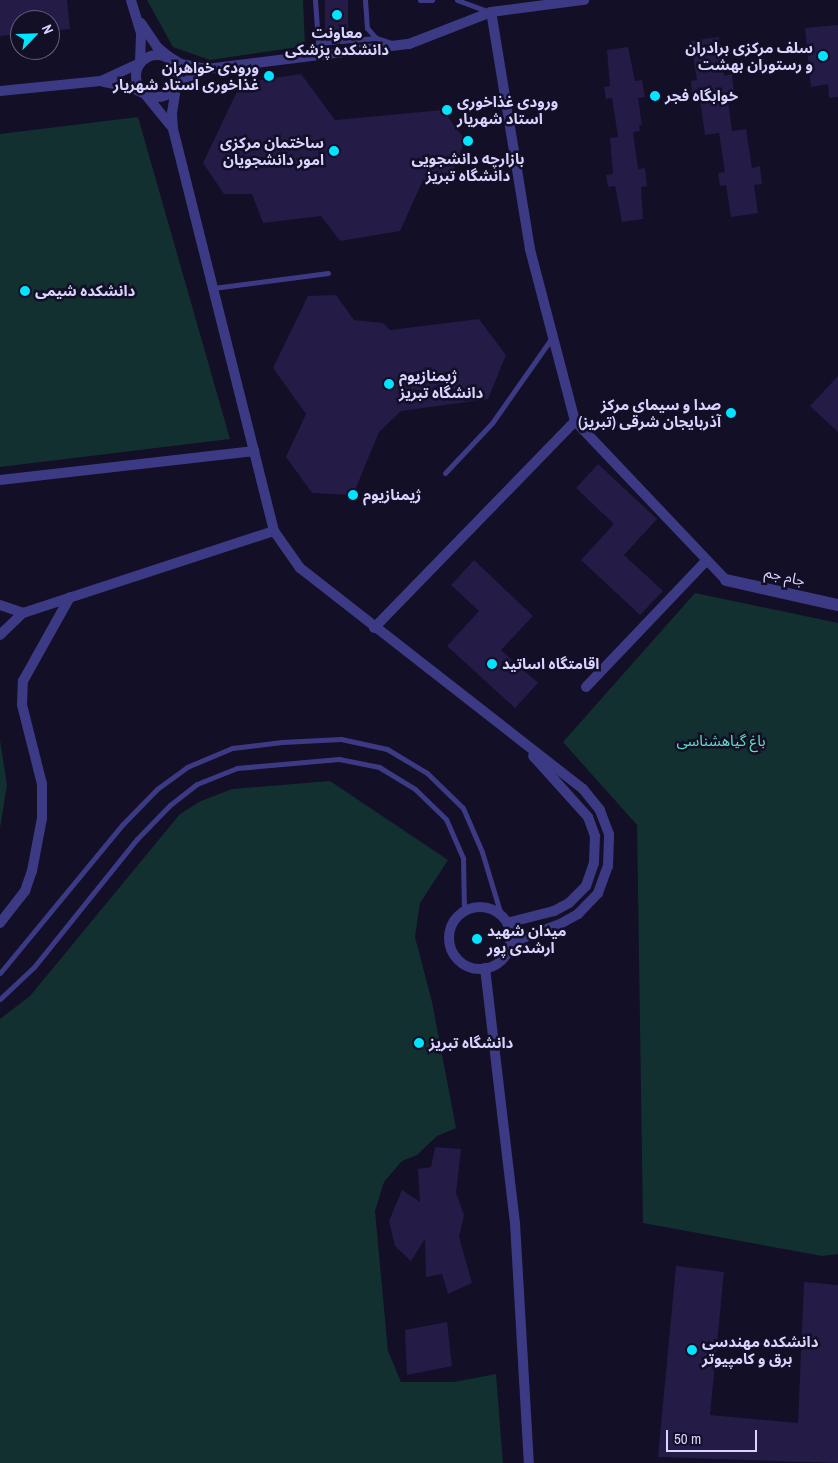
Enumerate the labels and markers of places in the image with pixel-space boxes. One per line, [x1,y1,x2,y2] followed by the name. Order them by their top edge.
[331,9,343,21] marker: معاونت دانشکده پزشکی
[285,23,389,58] place label: معاونت دانشکده پزشکی
[685,38,813,73] place label: سلف مرکزی برادران و رستوران بهشت
[817,50,829,62] marker: سلف مرکزی برادران و رستوران بهشت
[113,58,259,93] place label: ورودی خواهران غذاخوری استاد شهریار
[263,70,275,82] marker: ورودی خواهران غذاخوری استاد شهریار
[665,87,738,105] place label: خوابگاه فجر
[649,90,661,102] marker: خوابگاه فجر
[457,92,558,127] place label: ورودی غذاخوری استاد شهریار
[441,104,453,116] marker: ورودی غذاخوری استاد شهریار
[220,133,324,168] place label: ساختمان مرکزی امور دانشجویان
[462,135,474,147] marker: بازارچه دانشجویی دانشگاه تبریز
[328,145,340,157] marker: ساختمان مرکزی امور دانشجویان
[411,149,525,184] place label: بازارچه دانشجویی دانشگاه تبریز
[35,282,135,300] place label: دانشکده شیمی
[19,285,31,297] marker: دانشکده شیمی
[399,366,483,401] place label: ژیمنازیوم دانشگاه تبریز
[383,378,395,390] marker: ژیمنازیوم دانشگاه تبریز
[578,395,721,430] place label: صدا و سیمای مرکز آذربایجان شرقی (تبریز)
[725,407,737,419] marker: صدا و سیمای مرکز آذربایجان شرقی (تبریز)
[363,486,421,504] place label: ژیمنازیوم
[347,489,359,501] marker: ژیمنازیوم
[502,655,599,673] place label: اقامتگاه اساتید
[486,658,498,670] marker: اقامتگاه اساتید
[487,921,567,956] place label: میدان شهید ارشدی پور
[471,933,483,945] marker: میدان شهید ارشدی پور
[429,1034,513,1052] place label: دانشگاه تبریز
[413,1037,425,1049] marker: دانشگاه تبریز
[702,1332,818,1367] place label: دانشکده مهندسی برق و کامپیوتر
[686,1344,698,1356] marker: دانشکده مهندسی برق و کامپیوتر

